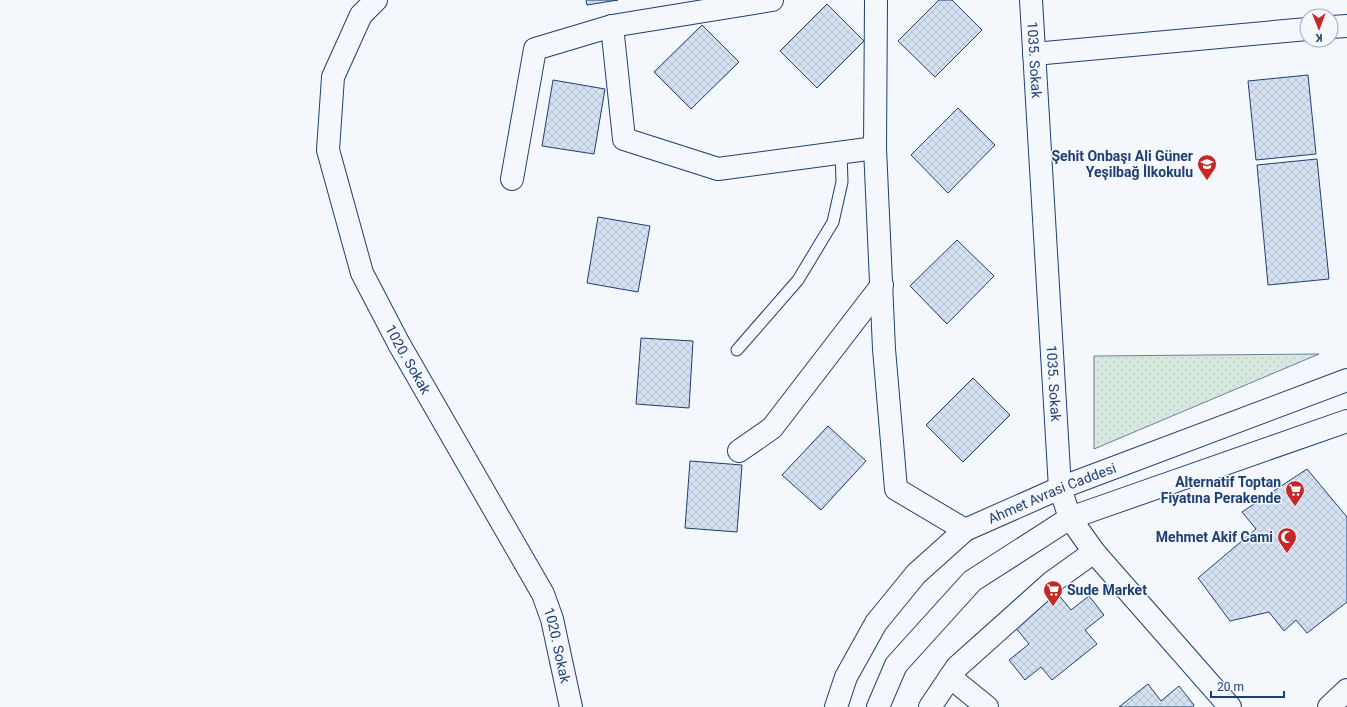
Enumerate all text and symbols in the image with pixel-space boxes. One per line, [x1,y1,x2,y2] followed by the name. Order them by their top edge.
[1299,8,1339,48] north arrow
[1024,21,1045,100] street label: 1035. Sokak
[1315,31,1323,44] text: K
[1051,148,1193,180] place label: Şehit Onbaşı Ali Güner Yeşilbağ İlkokulu
[1196,153,1218,181] school or university icon: Şehit Onbaşı Ali Güner Yeşilbağ İlkokulu
[382,322,434,398] street label: 1020. Sokak
[1044,345,1064,423] street label: 1035. Sokak
[985,460,1118,527] street label: Ahmet Avrasi Caddesi
[1161,474,1281,506] place label: Alternatif Toptan Fiyatına Perakende
[1284,479,1306,507] supermarket icon: Alternatif Toptan Fiyatına Perakende
[1276,526,1298,554] mosque icon: Mehmet Akif Cami
[1156,529,1273,545] place label: Mehmet Akif Cami
[1042,579,1064,607] supermarket icon: Sude Market
[1067,582,1147,598] place label: Sude Market
[541,605,574,685] street label: 1020. Sokak
[1211,673,1284,699] scale bar
[1217,680,1244,694] text: 20 m

